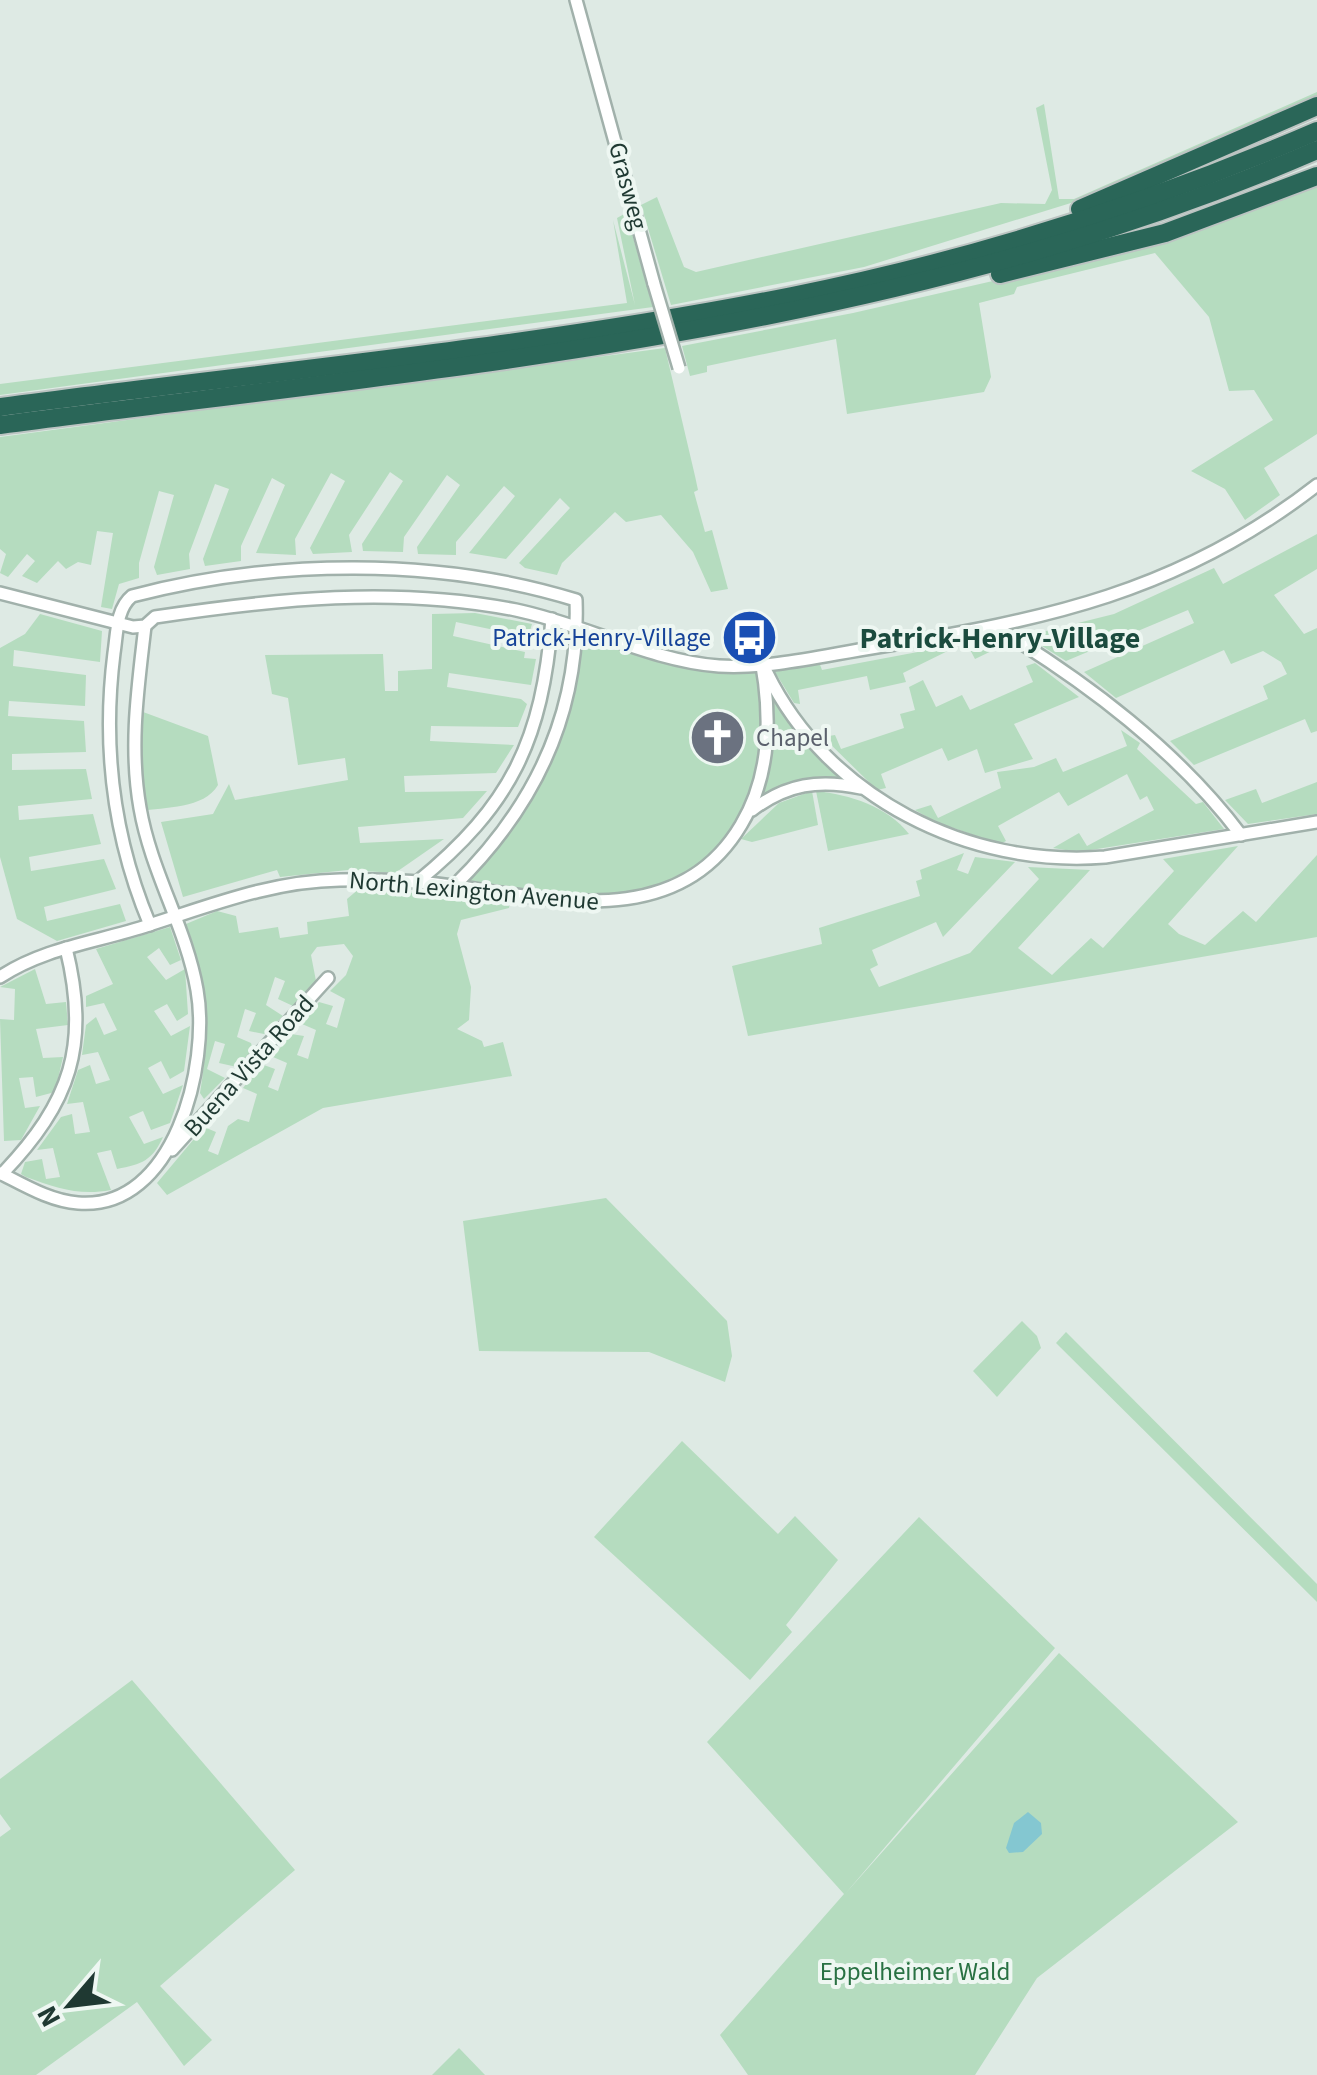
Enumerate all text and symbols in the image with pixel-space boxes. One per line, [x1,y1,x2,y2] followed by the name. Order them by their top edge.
[599,138,657,234] street label: Grasweg
[720,608,780,668] bus stop icon: Patrick-Henry-Village
[860,617,1140,660] district label: Patrick-Henry-Village
[492,620,711,656] place label: Patrick-Henry-Village
[687,708,747,768] church icon: Chapel
[756,720,829,756] place label: Chapel
[348,862,600,920] street label: North Lexington Avenue
[175,987,323,1145] street label: Buena Vista Road
[820,1954,1010,1990] park label: Eppelheimer Wald
[20,1955,120,2055] north arrow
[27,1999,71,2034] text: N

